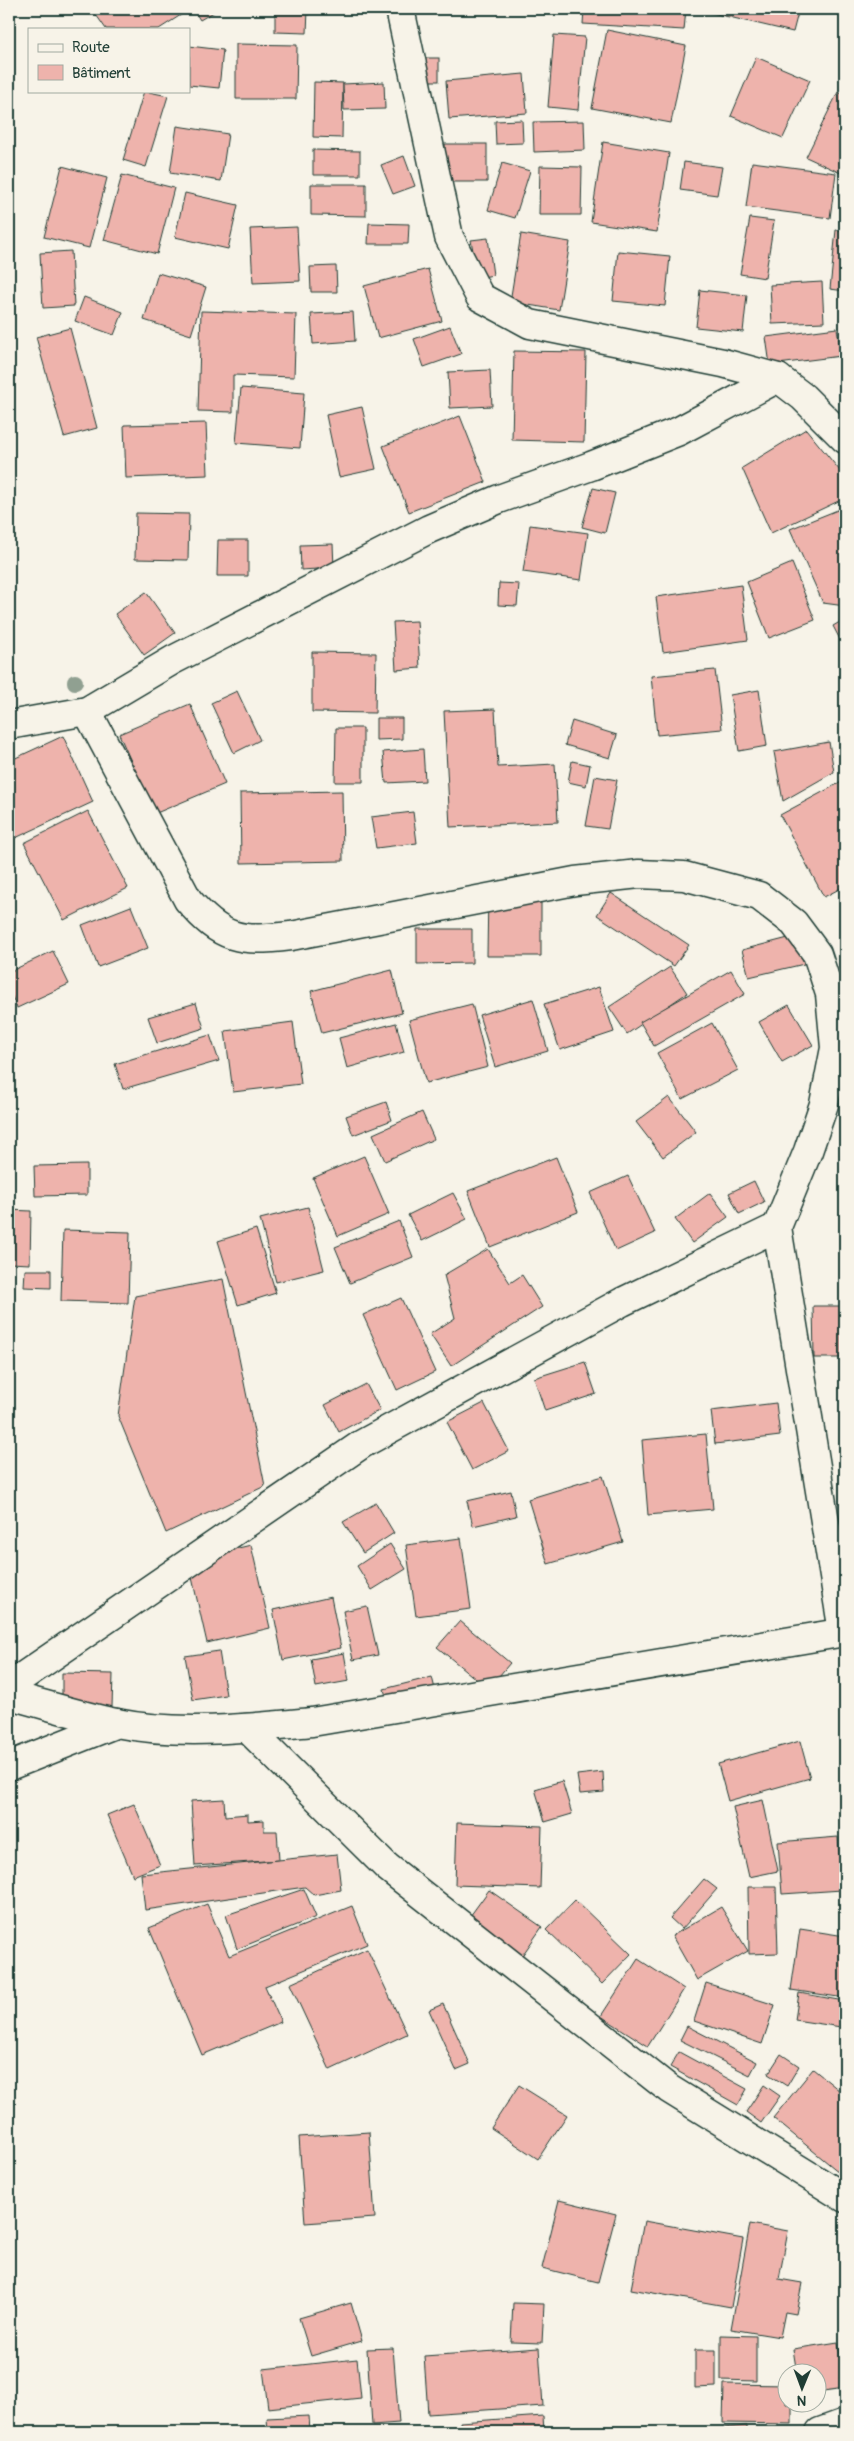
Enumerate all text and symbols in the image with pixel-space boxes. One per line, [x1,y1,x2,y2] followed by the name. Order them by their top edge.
[28,28,190,92] legend
[72,38,110,57] text: Route
[72,64,132,83] text: Bâtiment
[776,2364,826,2414] north arrow
[797,2392,807,2409] text: N

